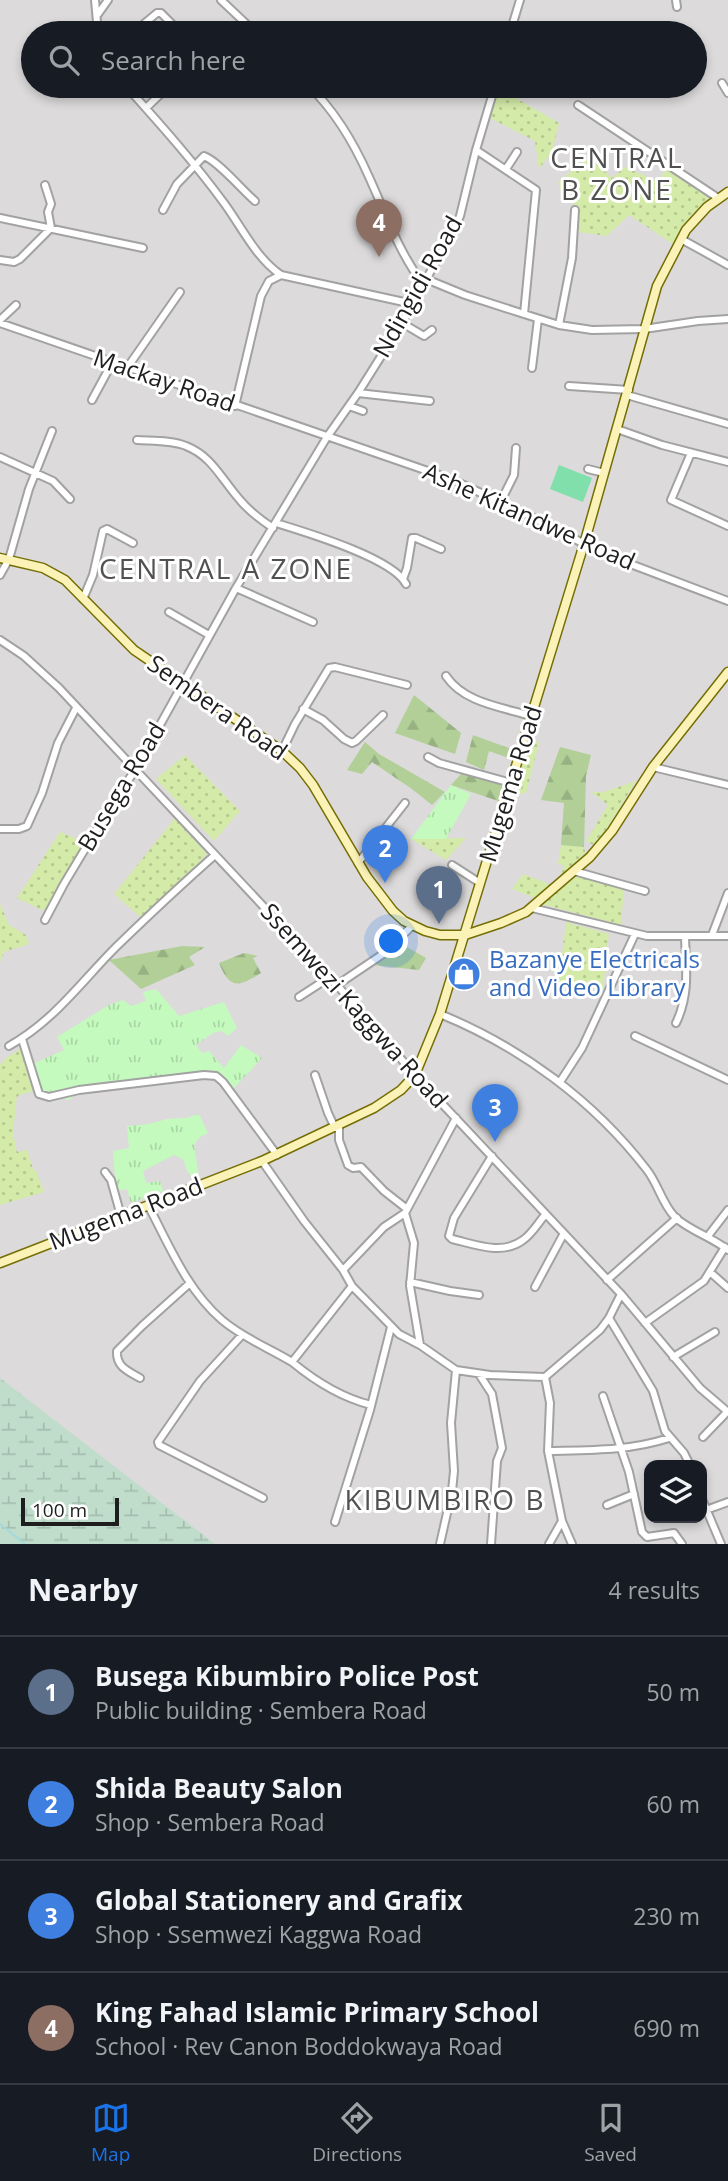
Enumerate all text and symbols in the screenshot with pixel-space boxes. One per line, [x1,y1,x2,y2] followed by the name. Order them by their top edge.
[21,21,707,98] search box
[45,41,83,79] icon: search
[101,42,246,78] text: Search here
[550,138,684,208] district label: CENTRAL B ZONE
[356,199,402,257] pin: 4
[364,210,469,363] street label: Ndingidi Road
[89,340,240,419] street label: Mackay Road
[418,454,641,577] street label: Ashe Kitandwe Road
[99,549,353,587] district label: CENTRAL A ZONE
[141,646,294,767] street label: Sembera Road
[470,701,549,866] street label: Mugema Road
[69,716,172,857] street label: Busega Road
[362,825,408,883] pin: 2
[416,866,462,924] pin: 1
[254,895,456,1115] street label: Ssemwezi Kaggwa Road
[374,924,408,958] your location
[489,942,700,1003] place label: Bazanye Electricals and Video Library
[445,955,483,993] shop icon: Bazanye Electricals and Video Library
[472,1084,518,1142] pin: 3
[44,1168,207,1257] street label: Mugema Road
[644,1460,707,1523] map controls
[644,1460,707,1523] button: layers
[345,1480,545,1518] district label: KIBUMBIRO B
[21,1495,119,1527] scale bar
[32,1497,87,1523] text: 100 m
[28,1569,138,1610] text: Nearby
[609,1574,700,1606] text: 4 results
[95,1658,479,1694] text: Busega Kibumbiro Police Post
[44,1676,58,1708] text: 1
[646,1676,700,1708] text: 50 m
[95,1694,427,1726] text: Public building · Sembera Road
[95,1770,343,1806] text: Shida Beauty Salon
[44,1788,58,1820] text: 2
[646,1788,700,1820] text: 60 m
[95,1806,324,1838] text: Shop · Sembera Road
[95,1882,463,1918] text: Global Stationery and Grafix
[44,1900,58,1932] text: 3
[633,1900,700,1932] text: 230 m
[95,1918,422,1950] text: Shop · Ssemwezi Kaggwa Road
[95,1994,539,2030] text: King Fahad Islamic Primary School
[44,2012,58,2044] text: 4
[633,2012,700,2044] text: 690 m
[95,2030,503,2062] text: School · Rev Canon Boddokwaya Road
[91,2099,130,2167] tab: Map
[312,2099,402,2167] tab: Directions
[584,2099,637,2167] tab: Saved

